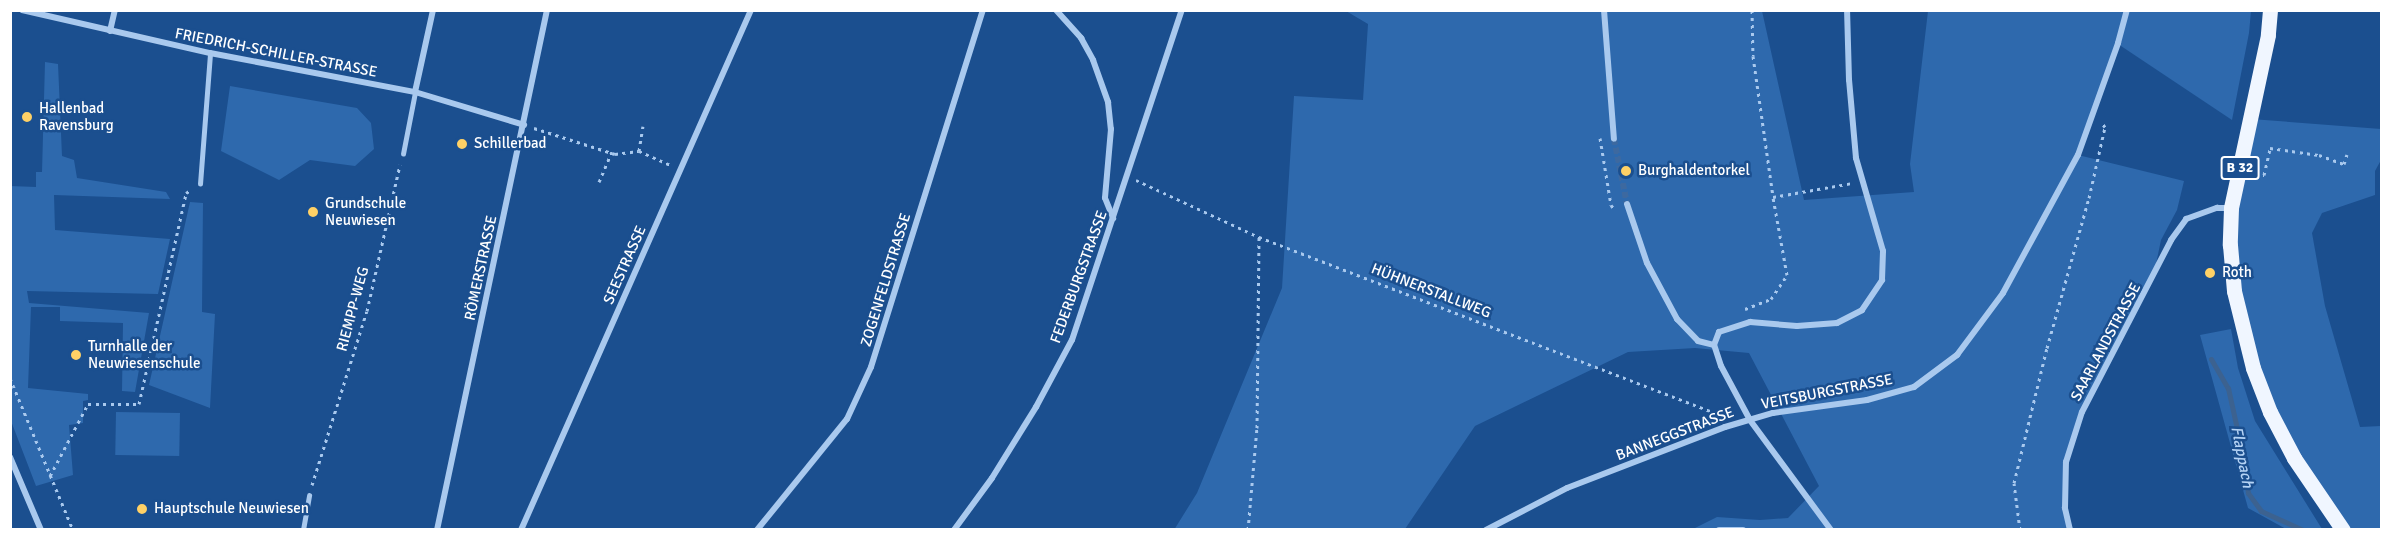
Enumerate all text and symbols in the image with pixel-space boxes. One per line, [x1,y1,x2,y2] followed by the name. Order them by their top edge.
[173,25,379,81] street label: FRIEDRICH-SCHILLER-STRASSE
[39,99,114,134] place label: Hallenbad Ravensburg
[20,110,34,124] marker: Hallenbad Ravensburg
[474,135,547,153] place label: Schillerbad
[455,137,469,151] marker: Schillerbad
[2220,157,2260,179] road number: B 32
[1638,162,1750,180] place label: Burghaldentorkel
[1619,164,1633,178] marker: Burghaldentorkel
[325,194,406,229] place label: Grundschule Neuwiesen
[306,205,320,219] marker: Grundschule Neuwiesen
[1047,208,1111,346] street label: FEDERBURGSTRASSE
[857,211,915,349] street label: ZOGENFELDSTRASSE
[461,214,501,322] street label: RÖMERSTRASSE
[600,223,650,307] street label: SEESTRASSE
[1368,260,1494,322] street label: HÜHNERSTALLWEG
[2222,264,2252,282] place label: Roth
[333,265,373,353] street label: RIEMPP-WEG
[2203,266,2217,280] marker: Roth
[2067,280,2145,404] street label: SAARLANDSTRASSE
[88,337,201,372] place label: Turnhalle der Neuwiesenschule
[69,348,83,362] marker: Turnhalle der Neuwiesenschule
[1760,370,1894,414] street label: VEITSBURGSTRASSE
[1613,403,1737,465] street label: BANNEGGSTRASSE
[2227,425,2257,489] water label: Flappach
[154,500,309,518] place label: Hauptschule Neuwiesen
[135,502,149,516] marker: Hauptschule Neuwiesen

